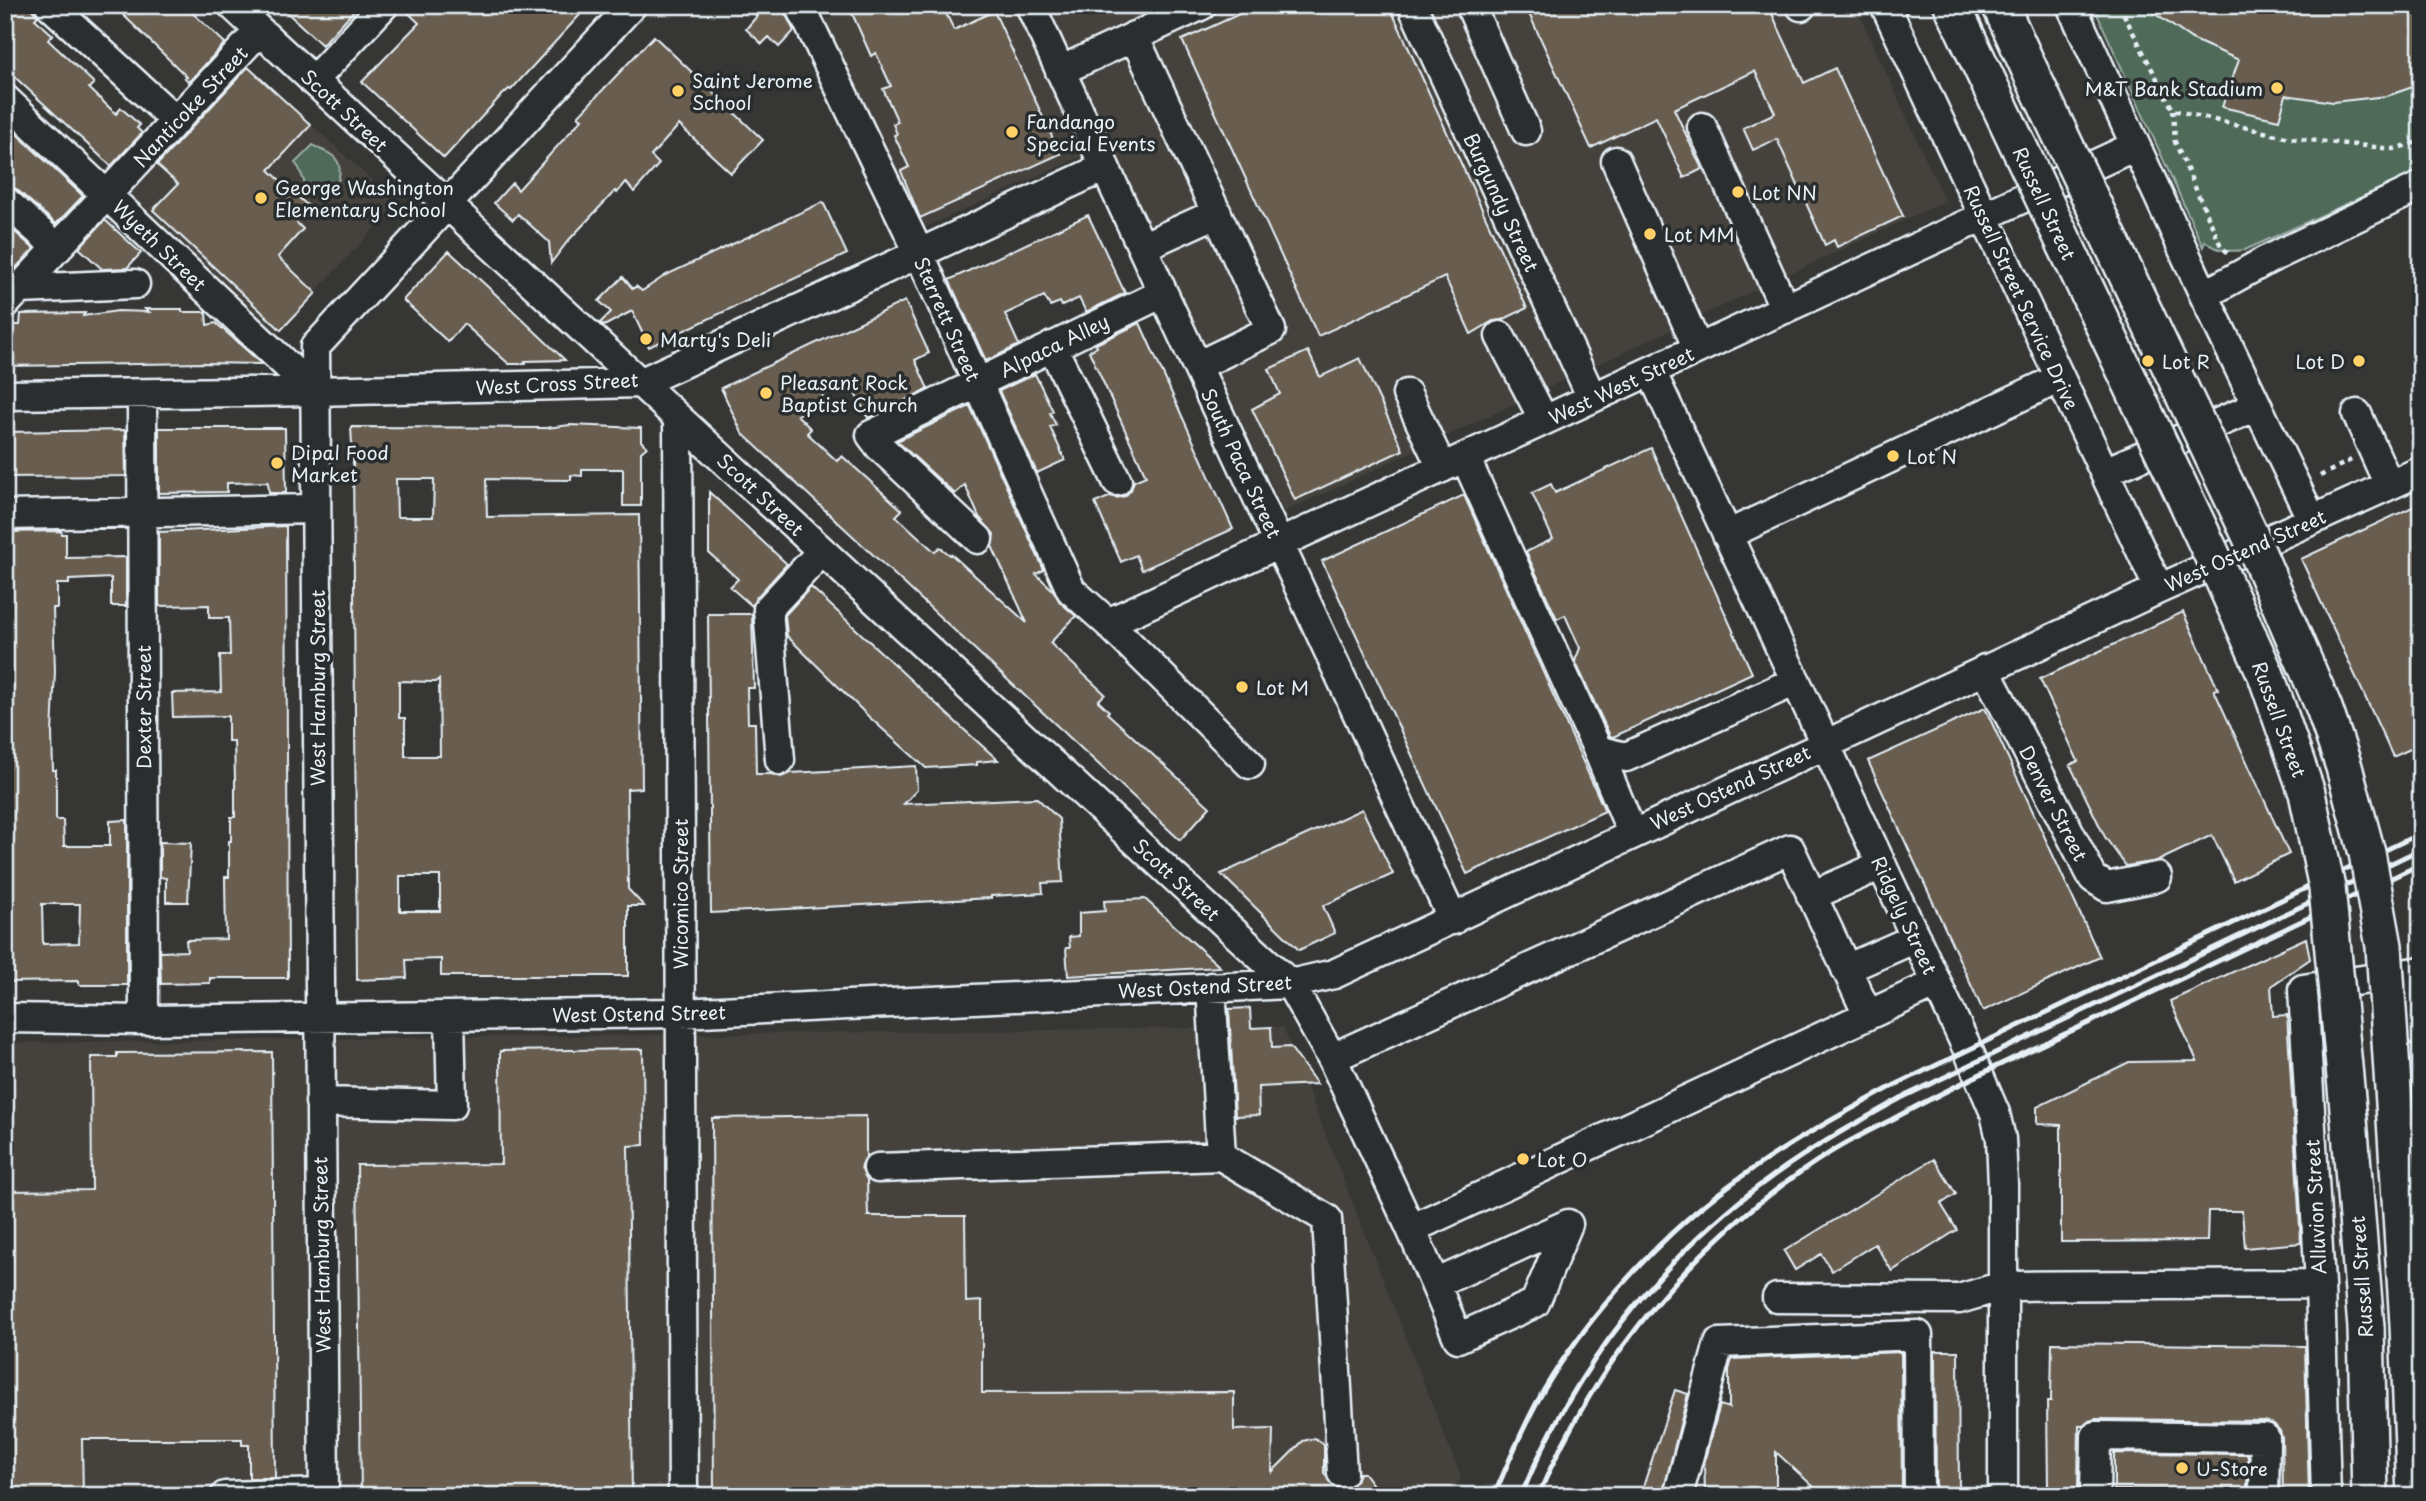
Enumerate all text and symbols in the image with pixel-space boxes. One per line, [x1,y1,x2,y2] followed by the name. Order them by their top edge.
[126,39,254,173] street label: Nanticoke Street
[295,62,395,158] street label: Scott Street
[692,66,813,116] place label: Saint Jerome School
[2085,74,2263,102] place label: M&T Bank Stadium
[2269,80,2285,96] marker: M&T Bank Stadium
[670,83,686,99] marker: Saint Jerome School
[1026,107,1156,157] place label: Fandango Special Events
[1004,124,1020,140] marker: Fandango Special Events
[1458,128,1547,276] street label: Burgundy Street
[2007,142,2084,264] street label: Russell Street
[275,173,454,223] place label: George Washington Elementary School
[1752,178,1817,206] place label: Lot NN
[1958,180,2086,414] street label: Russell Street Service Drive
[1730,184,1746,200] marker: Lot NN
[253,190,269,206] marker: George Washington Elementary School
[107,193,213,297] street label: Wyeth Street
[1664,220,1734,248] place label: Lot MM
[1642,226,1658,242] marker: Lot MM
[908,252,988,386] street label: Sterrett Street
[995,306,1113,384] street label: Alpaca Alley
[660,325,771,353] place label: Marty's Deli
[638,331,654,347] marker: Marty's Deli
[1544,339,1699,431] street label: West West Street
[2162,347,2210,375] place label: Lot R
[2295,347,2345,375] place label: Lot D
[2140,353,2156,369] marker: Lot R
[2351,353,2367,369] marker: Lot D
[475,365,639,401] street label: West Cross Street
[780,368,918,418] place label: Pleasant Rock Baptist Church
[1195,383,1289,543] street label: South Paca Street
[758,385,774,401] marker: Pleasant Rock Baptist Church
[291,438,389,488] place label: Dipal Food Market
[1907,442,1957,470] place label: Lot N
[711,446,811,542] street label: Scott Street
[1885,448,1901,464] marker: Lot N
[269,455,285,471] marker: Dipal Food Market
[2160,502,2330,598] street label: West Ostend Street
[303,590,331,786] street label: West Hamburg Street
[129,645,157,769] street label: Dexter Street
[2246,657,2314,781] street label: Russell Street
[1256,673,1309,701] place label: Lot M
[1234,679,1250,695] marker: Lot M
[1645,737,1815,836] street label: West Ostend Street
[2013,740,2095,866] street label: Denver Street
[666,818,694,969] street label: Wicomico Street
[1127,831,1227,927] street label: Scott Street
[1865,851,1945,979] street label: Ridgely Street
[1117,967,1293,1005] street label: West Ostend Street
[552,997,726,1029] street label: West Ostend Street
[2297,1139,2333,1275] street label: Alluvion Street
[1537,1145,1587,1173] place label: Lot O
[1515,1151,1531,1167] marker: Lot O
[305,1156,337,1353] street label: West Hamburg Street
[2343,1215,2379,1339] street label: Russell Street
[2196,1454,2268,1482] place label: U-Store
[2174,1460,2190,1476] marker: U-Store

